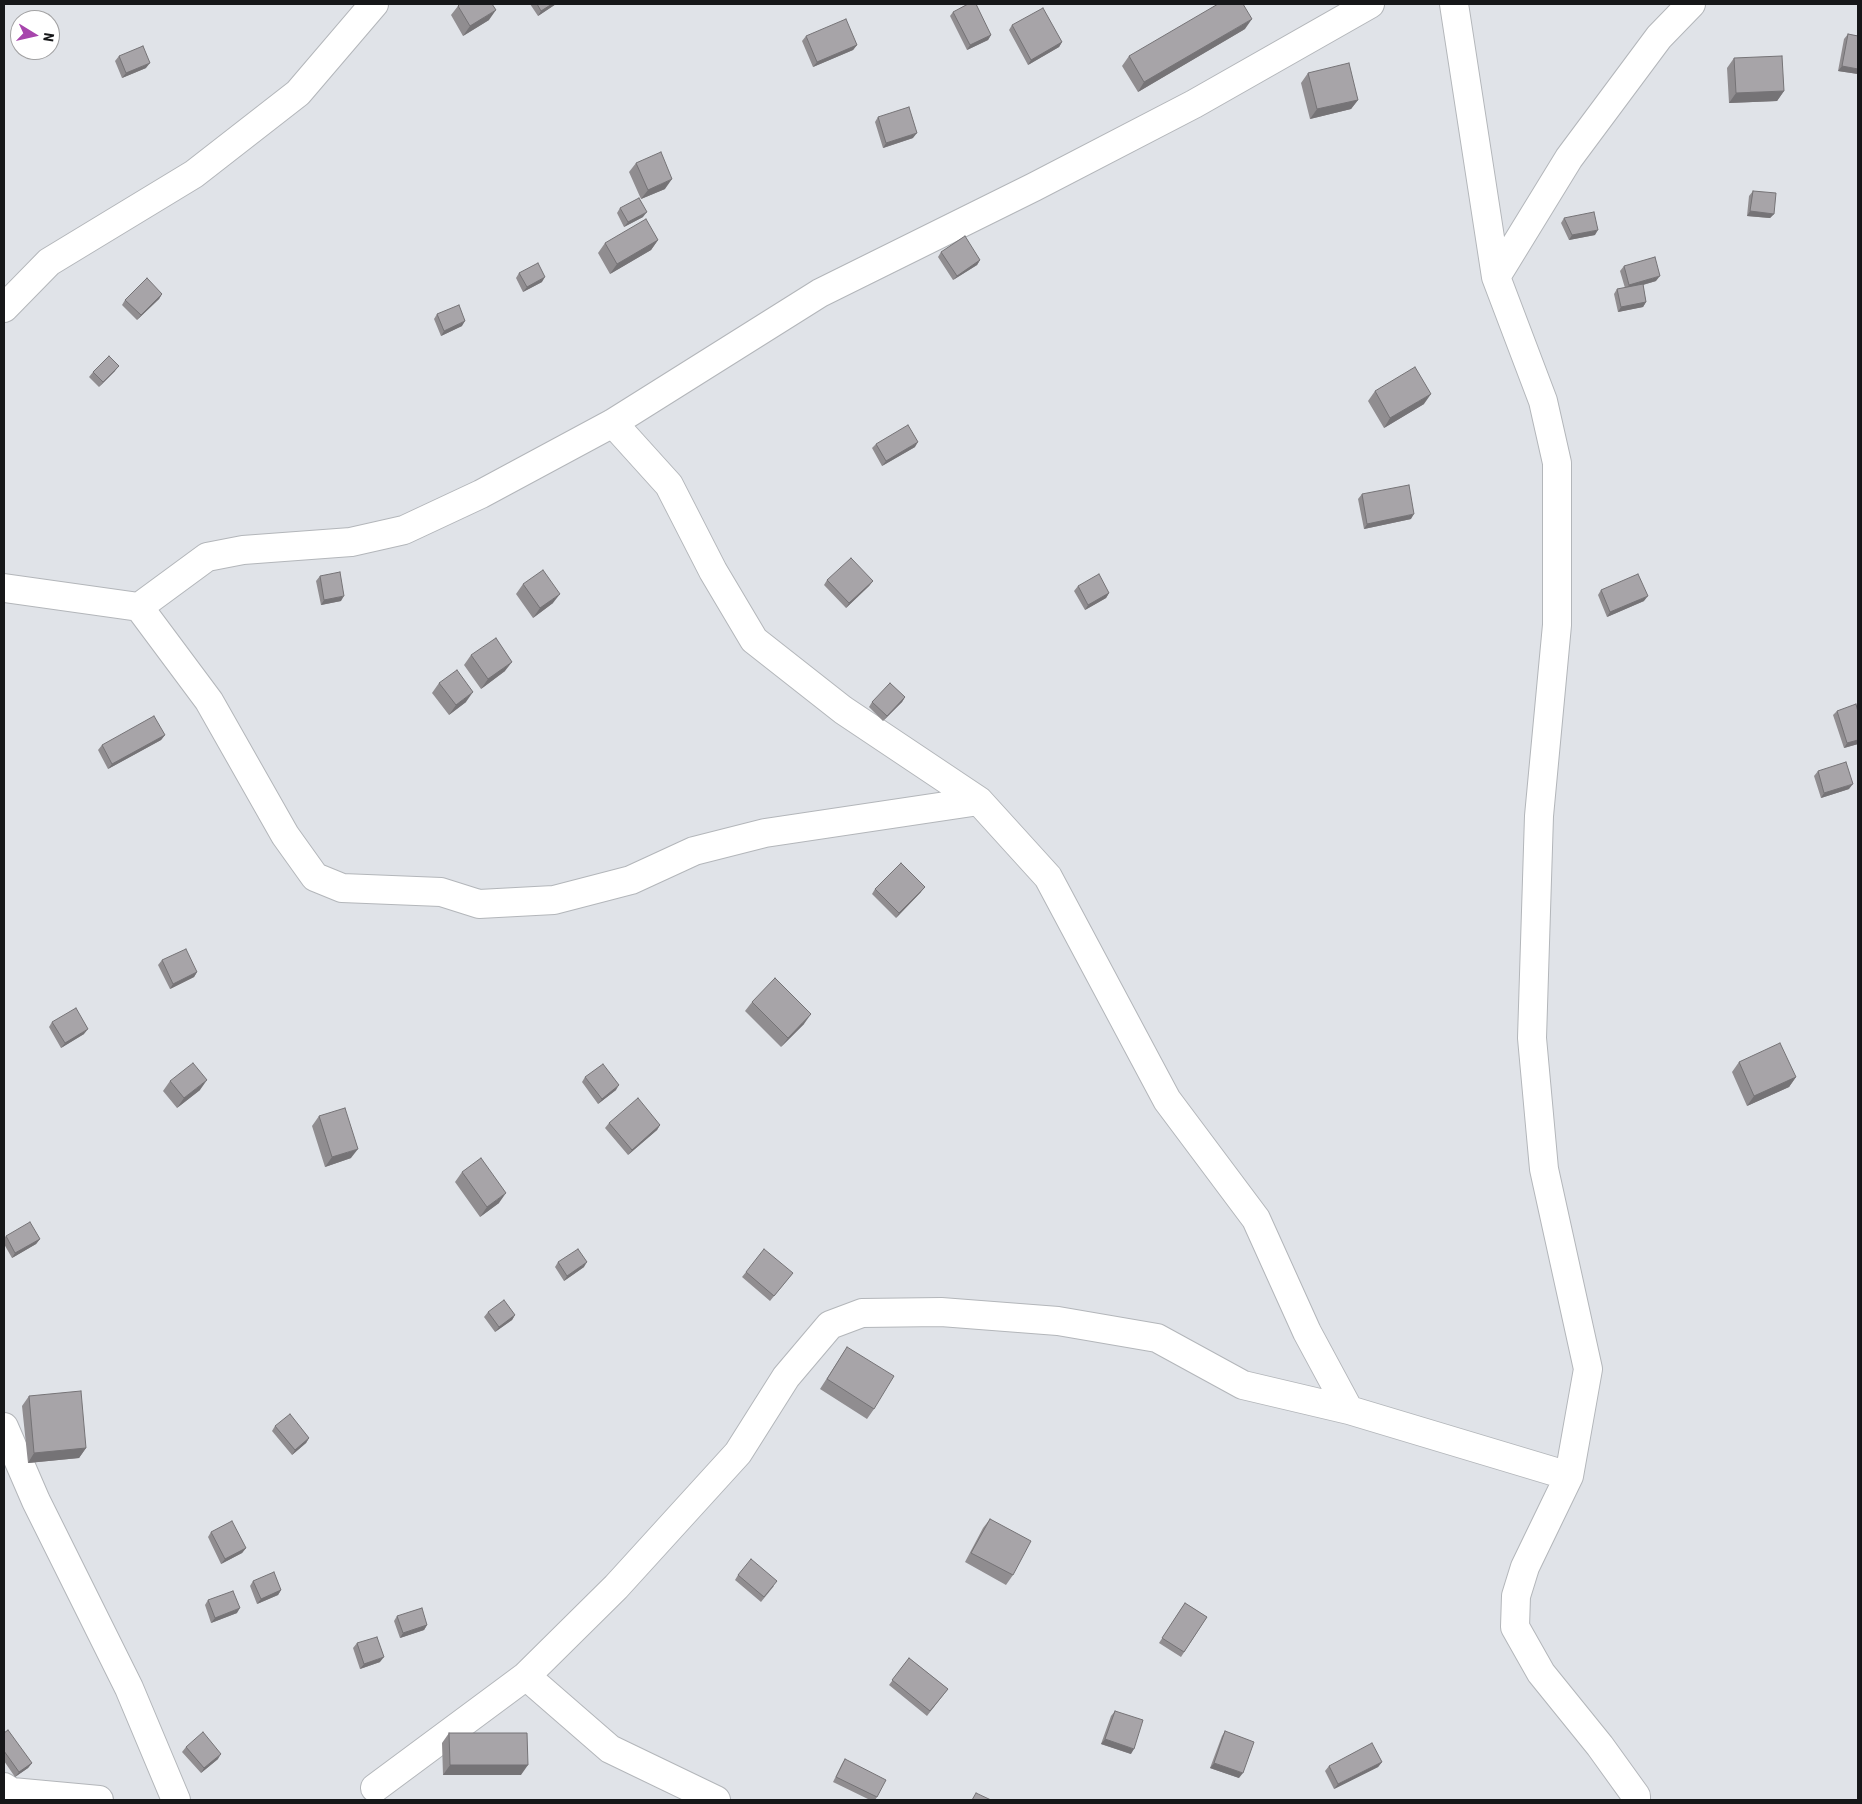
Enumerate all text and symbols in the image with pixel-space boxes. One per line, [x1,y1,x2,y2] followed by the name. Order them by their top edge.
[10,10,60,60] north arrow
[40,32,57,43] text: N

